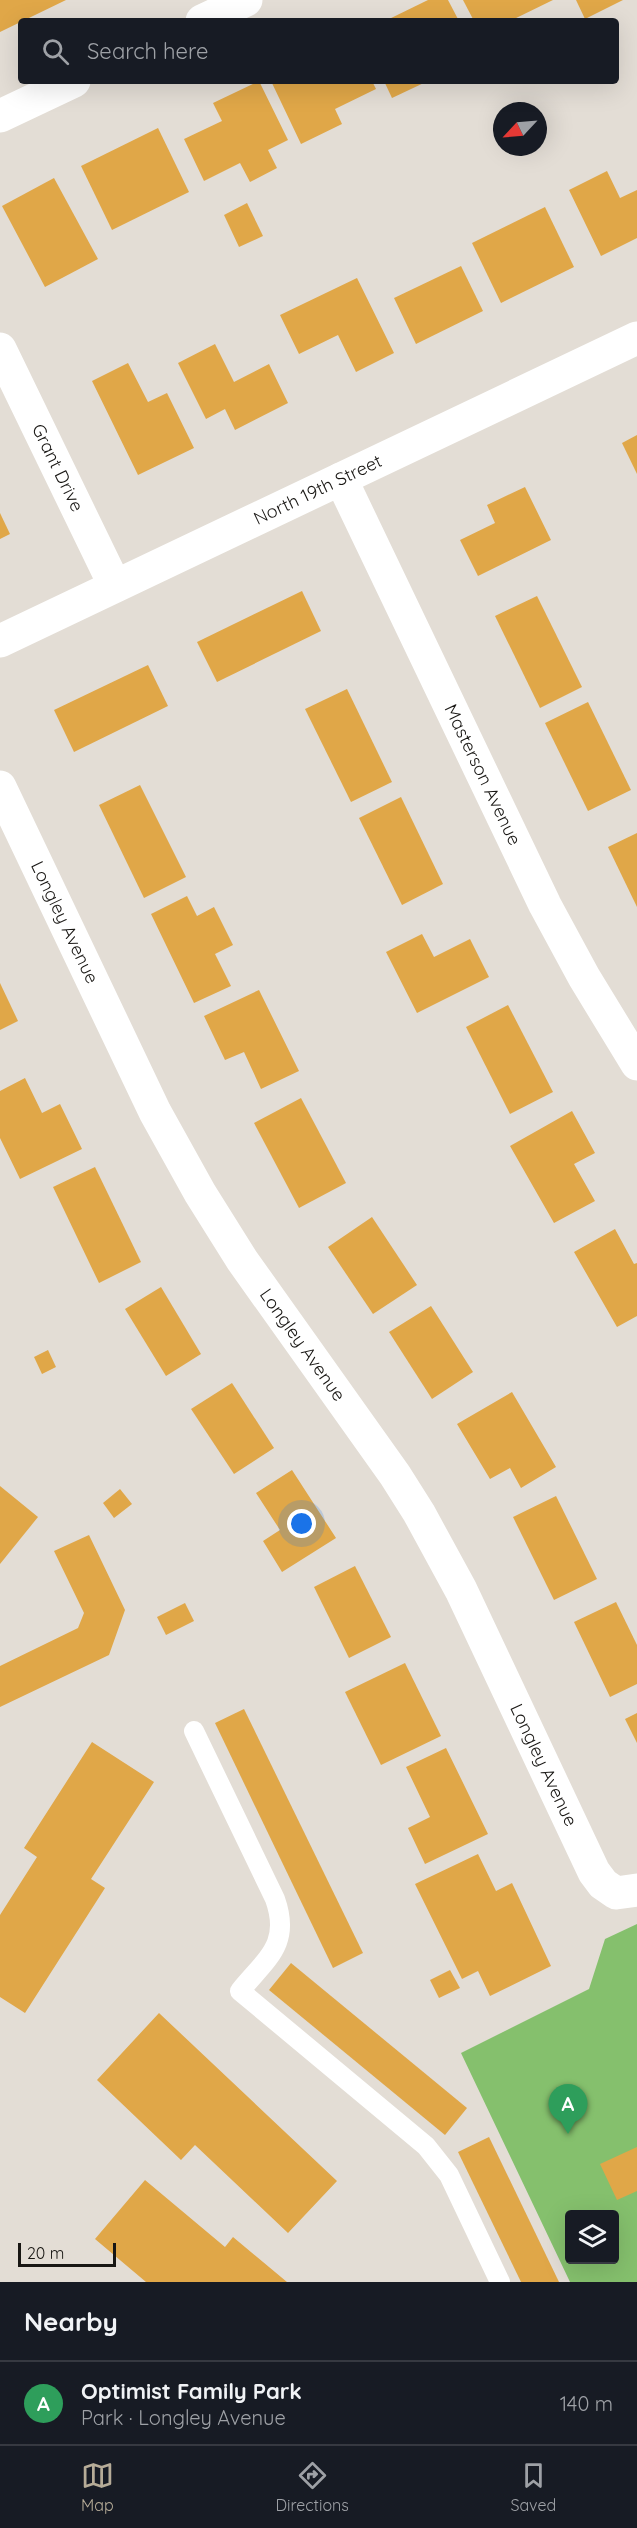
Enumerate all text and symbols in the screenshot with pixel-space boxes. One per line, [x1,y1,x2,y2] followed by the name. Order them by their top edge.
[18,18,619,84] search box
[39,35,72,68] icon: search
[87,37,208,65] text: Search here
[493,102,547,156] north arrow
[27,420,89,515] street label: Grant Drive
[250,449,386,530] street label: North 19th Street
[440,700,527,849] street label: Masterson Avenue
[26,857,104,987] street label: Longley Avenue
[255,1284,351,1405] street label: Longley Avenue
[287,1509,316,1538] your location
[505,1700,583,1830] street label: Longley Avenue
[548,2084,588,2134] pin: A
[565,2210,619,2264] map controls
[565,2210,619,2264] button: layers
[18,2240,116,2268] scale bar
[27,2243,64,2263] text: 20 m
[24,2305,118,2338] text: Nearby
[81,2377,302,2405] text: Optimist Family Park
[37,2391,50,2416] text: A
[560,2391,613,2416] text: 140 m
[81,2405,286,2430] text: Park · Longley Avenue
[81,2459,114,2515] tab: Map
[276,2459,349,2515] tab: Directions
[511,2459,556,2515] tab: Saved

